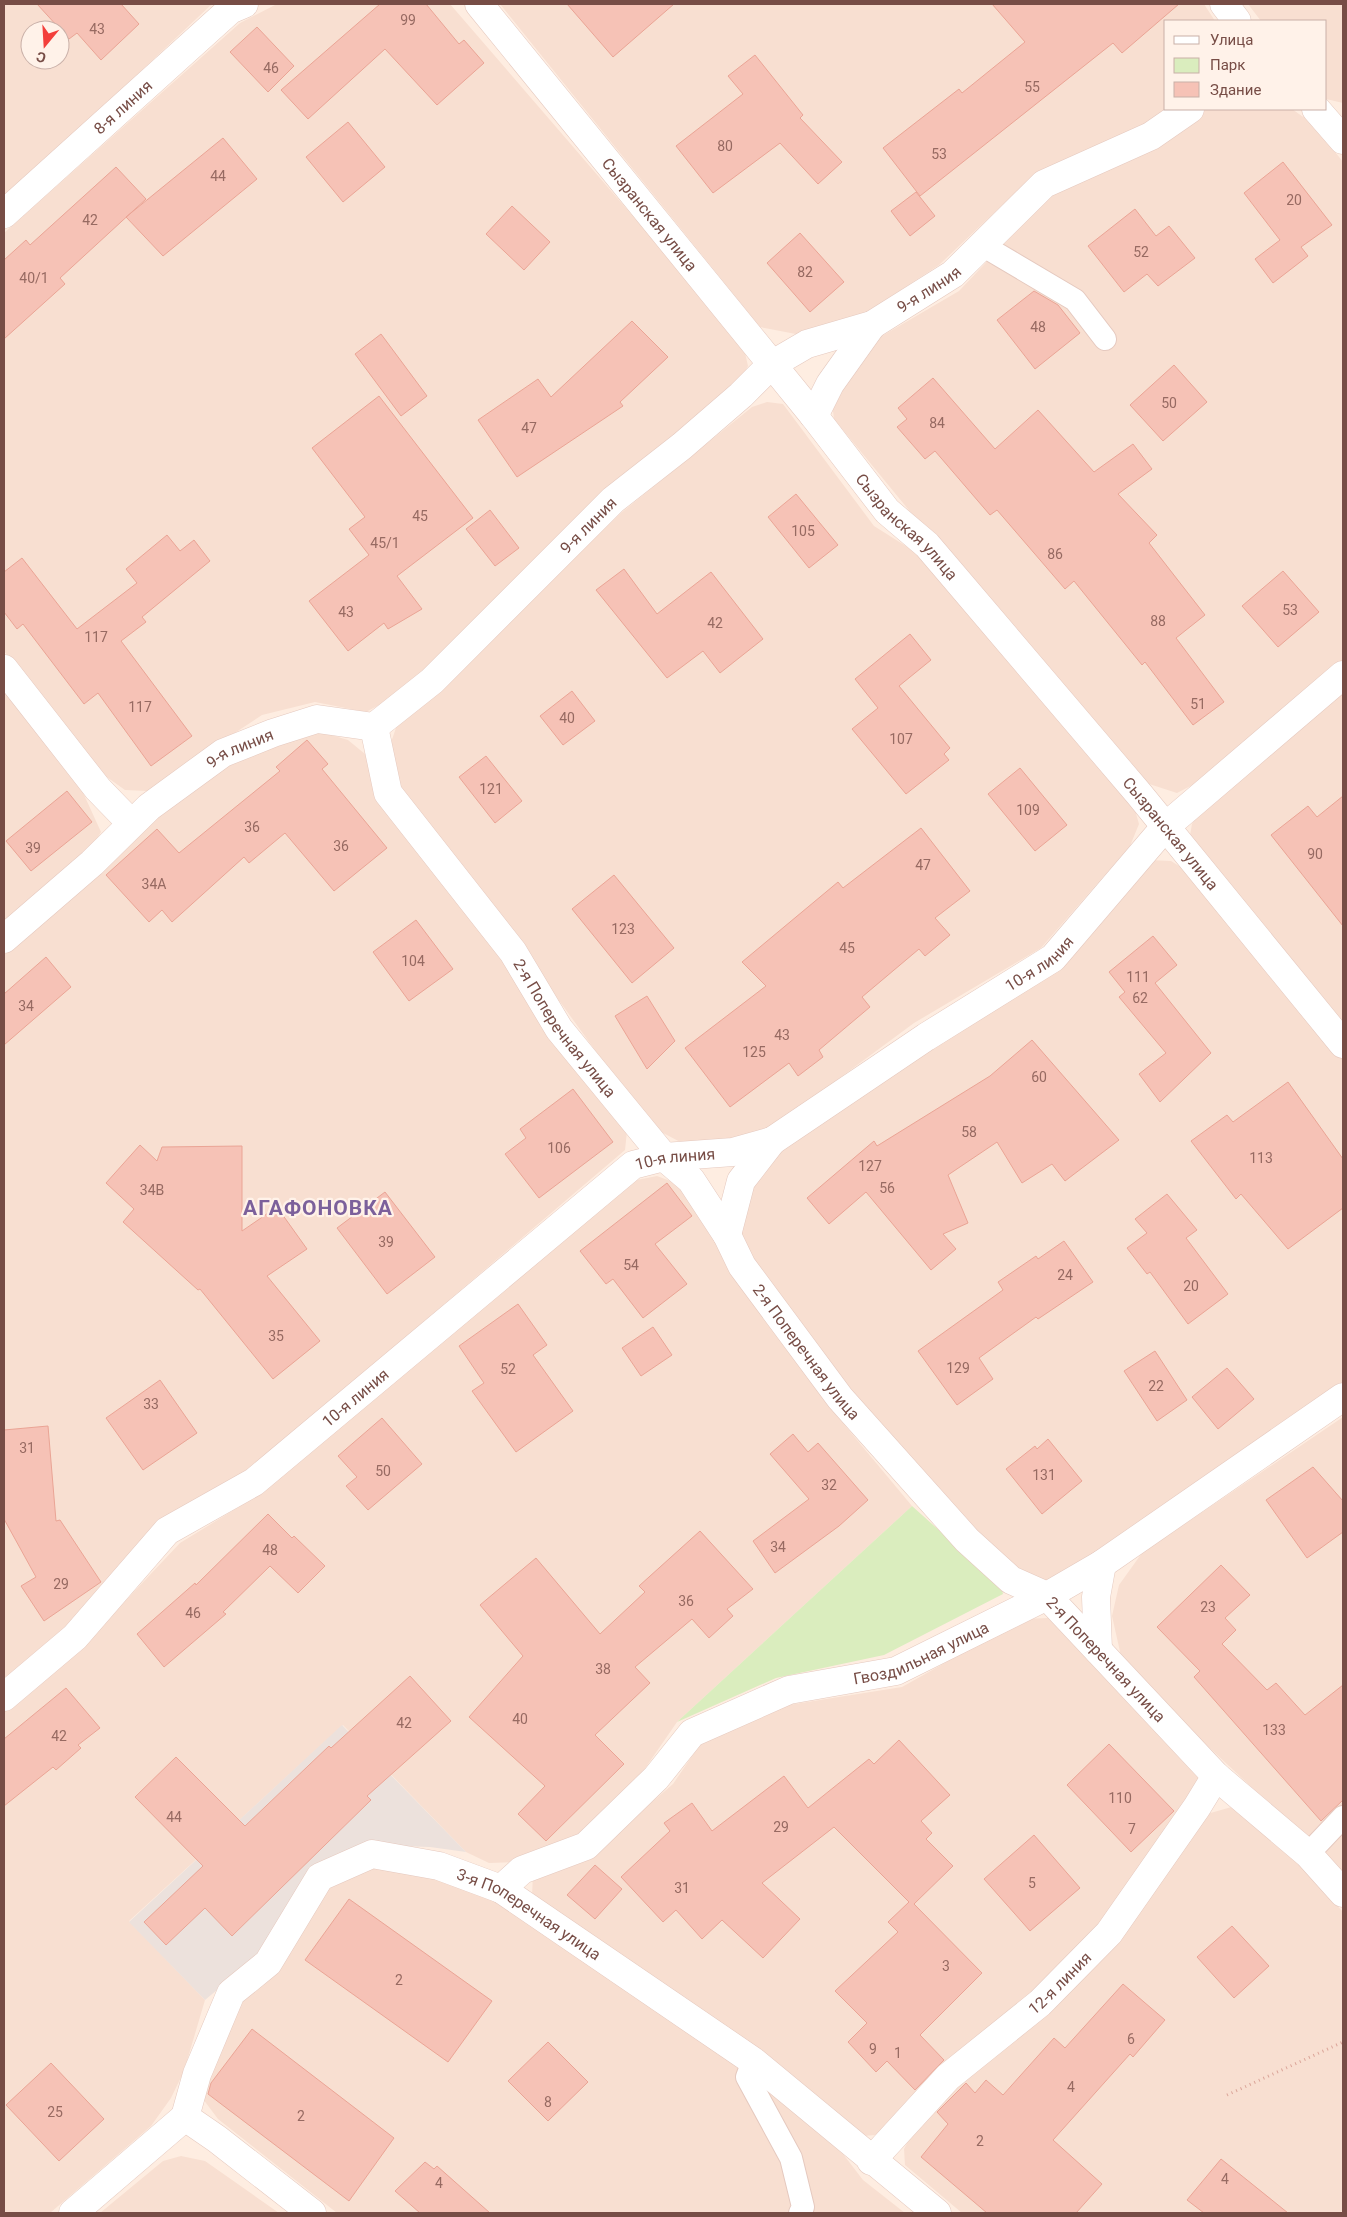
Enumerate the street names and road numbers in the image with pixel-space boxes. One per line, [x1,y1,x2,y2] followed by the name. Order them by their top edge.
[90,76,156,138] street label: 8-я линия
[598,154,702,275] street label: Сызранская улица
[893,262,965,316] street label: 9-я линия
[852,470,962,584] street label: Сызранская улица
[556,493,620,557] street label: 9-я линия
[202,724,276,772] street label: 9-я линия
[1119,773,1223,894] street label: Сызранская улица
[1001,932,1077,995] street label: 10-я линия
[510,955,620,1101] street label: 2-я Поперечная улица
[633,1144,716,1174] street label: 10-я линия
[749,1280,864,1423] street label: 2-я Поперечная улица
[318,1364,392,1431] street label: 10-я линия
[1043,1592,1170,1726] street label: 2-я Поперечная улица
[852,1617,992,1688] street label: Гвоздильная улица
[454,1864,605,1964] street label: 3-я Поперечная улица
[1024,1948,1095,2018] street label: 12-я линия

